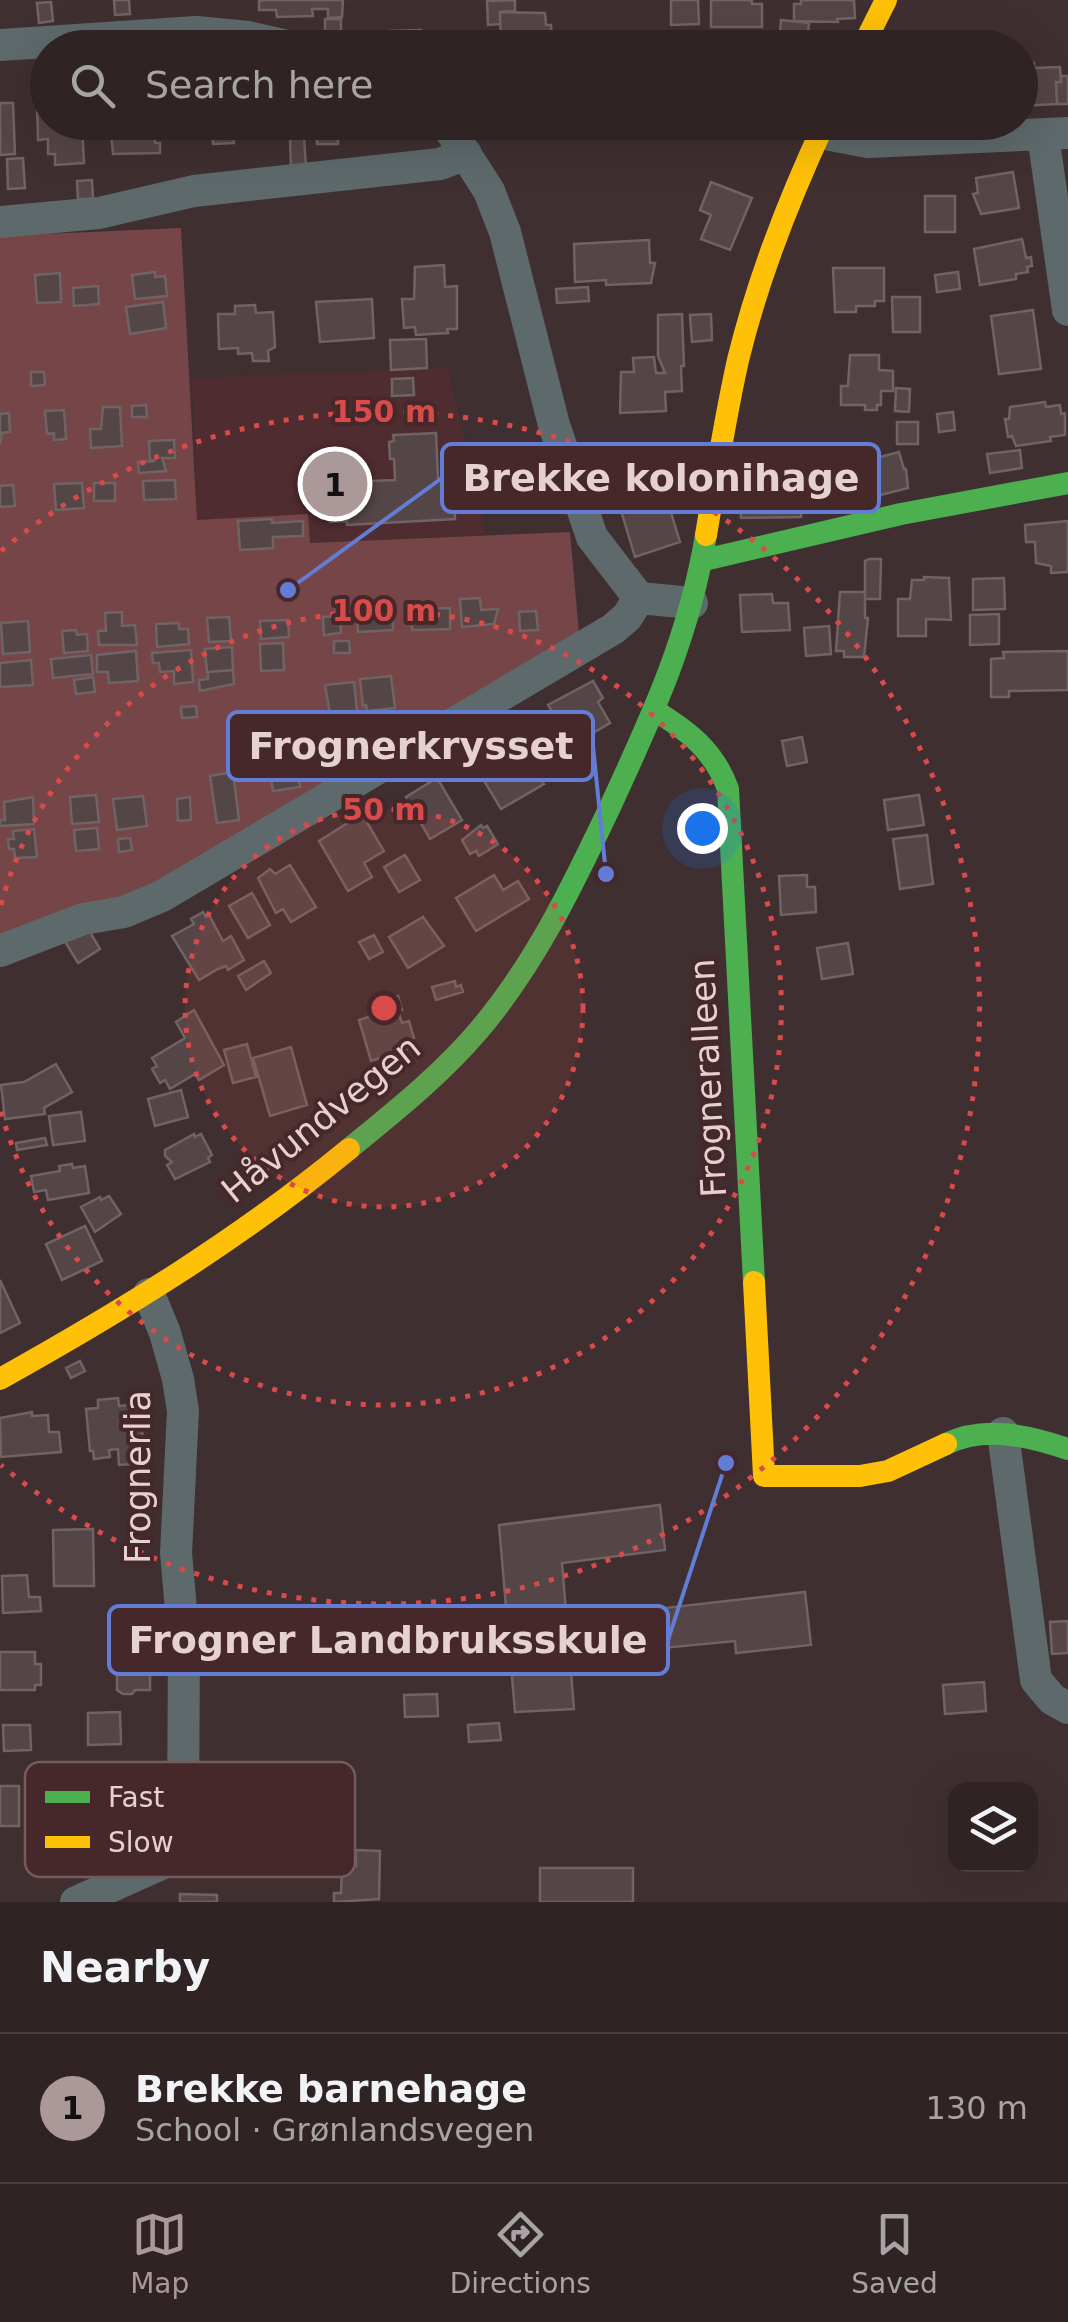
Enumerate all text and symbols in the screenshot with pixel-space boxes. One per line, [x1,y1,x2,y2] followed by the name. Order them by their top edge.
[30,30,1038,140] search box
[65,58,120,113] icon: search
[145,63,373,107] text: Search here
[332,394,436,429] text: 150 m
[442,444,879,512] callout: Brekke kolonihage
[302,446,368,522] pin: 1
[462,456,860,500] text: Brekke kolonihage
[332,593,436,628] text: 100 m
[228,712,593,780] callout: Frognerkrysset
[248,724,574,768] text: Frognerkrysset
[342,792,426,827] text: 50 m
[677,803,728,854] your location
[682,958,734,1198] street label: Frogneralleen
[366,990,402,1026] centre of rings
[214,1027,428,1211] street label: Håvundvegen
[118,1390,158,1564] street label: Frognerlia
[109,1606,668,1674] callout: Frogner Landbruksskule
[128,1618,648,1662] text: Frogner Landbruksskule
[25,1762,355,1877] legend
[108,1781,164,1814] text: Fast
[948,1782,1038,1872] map controls
[948,1782,1038,1872] button: layers
[108,1826,174,1859] text: Slow
[40,1943,210,1992] text: Nearby
[135,2067,527,2111] text: Brekke barnehage
[61,2089,84,2127] text: 1
[926,2089,1028,2127] text: 130 m
[135,2111,534,2149] text: School · Grønlandsvegen
[130,2207,189,2300] tab: Map
[450,2207,591,2300] tab: Directions
[851,2207,938,2300] tab: Saved

